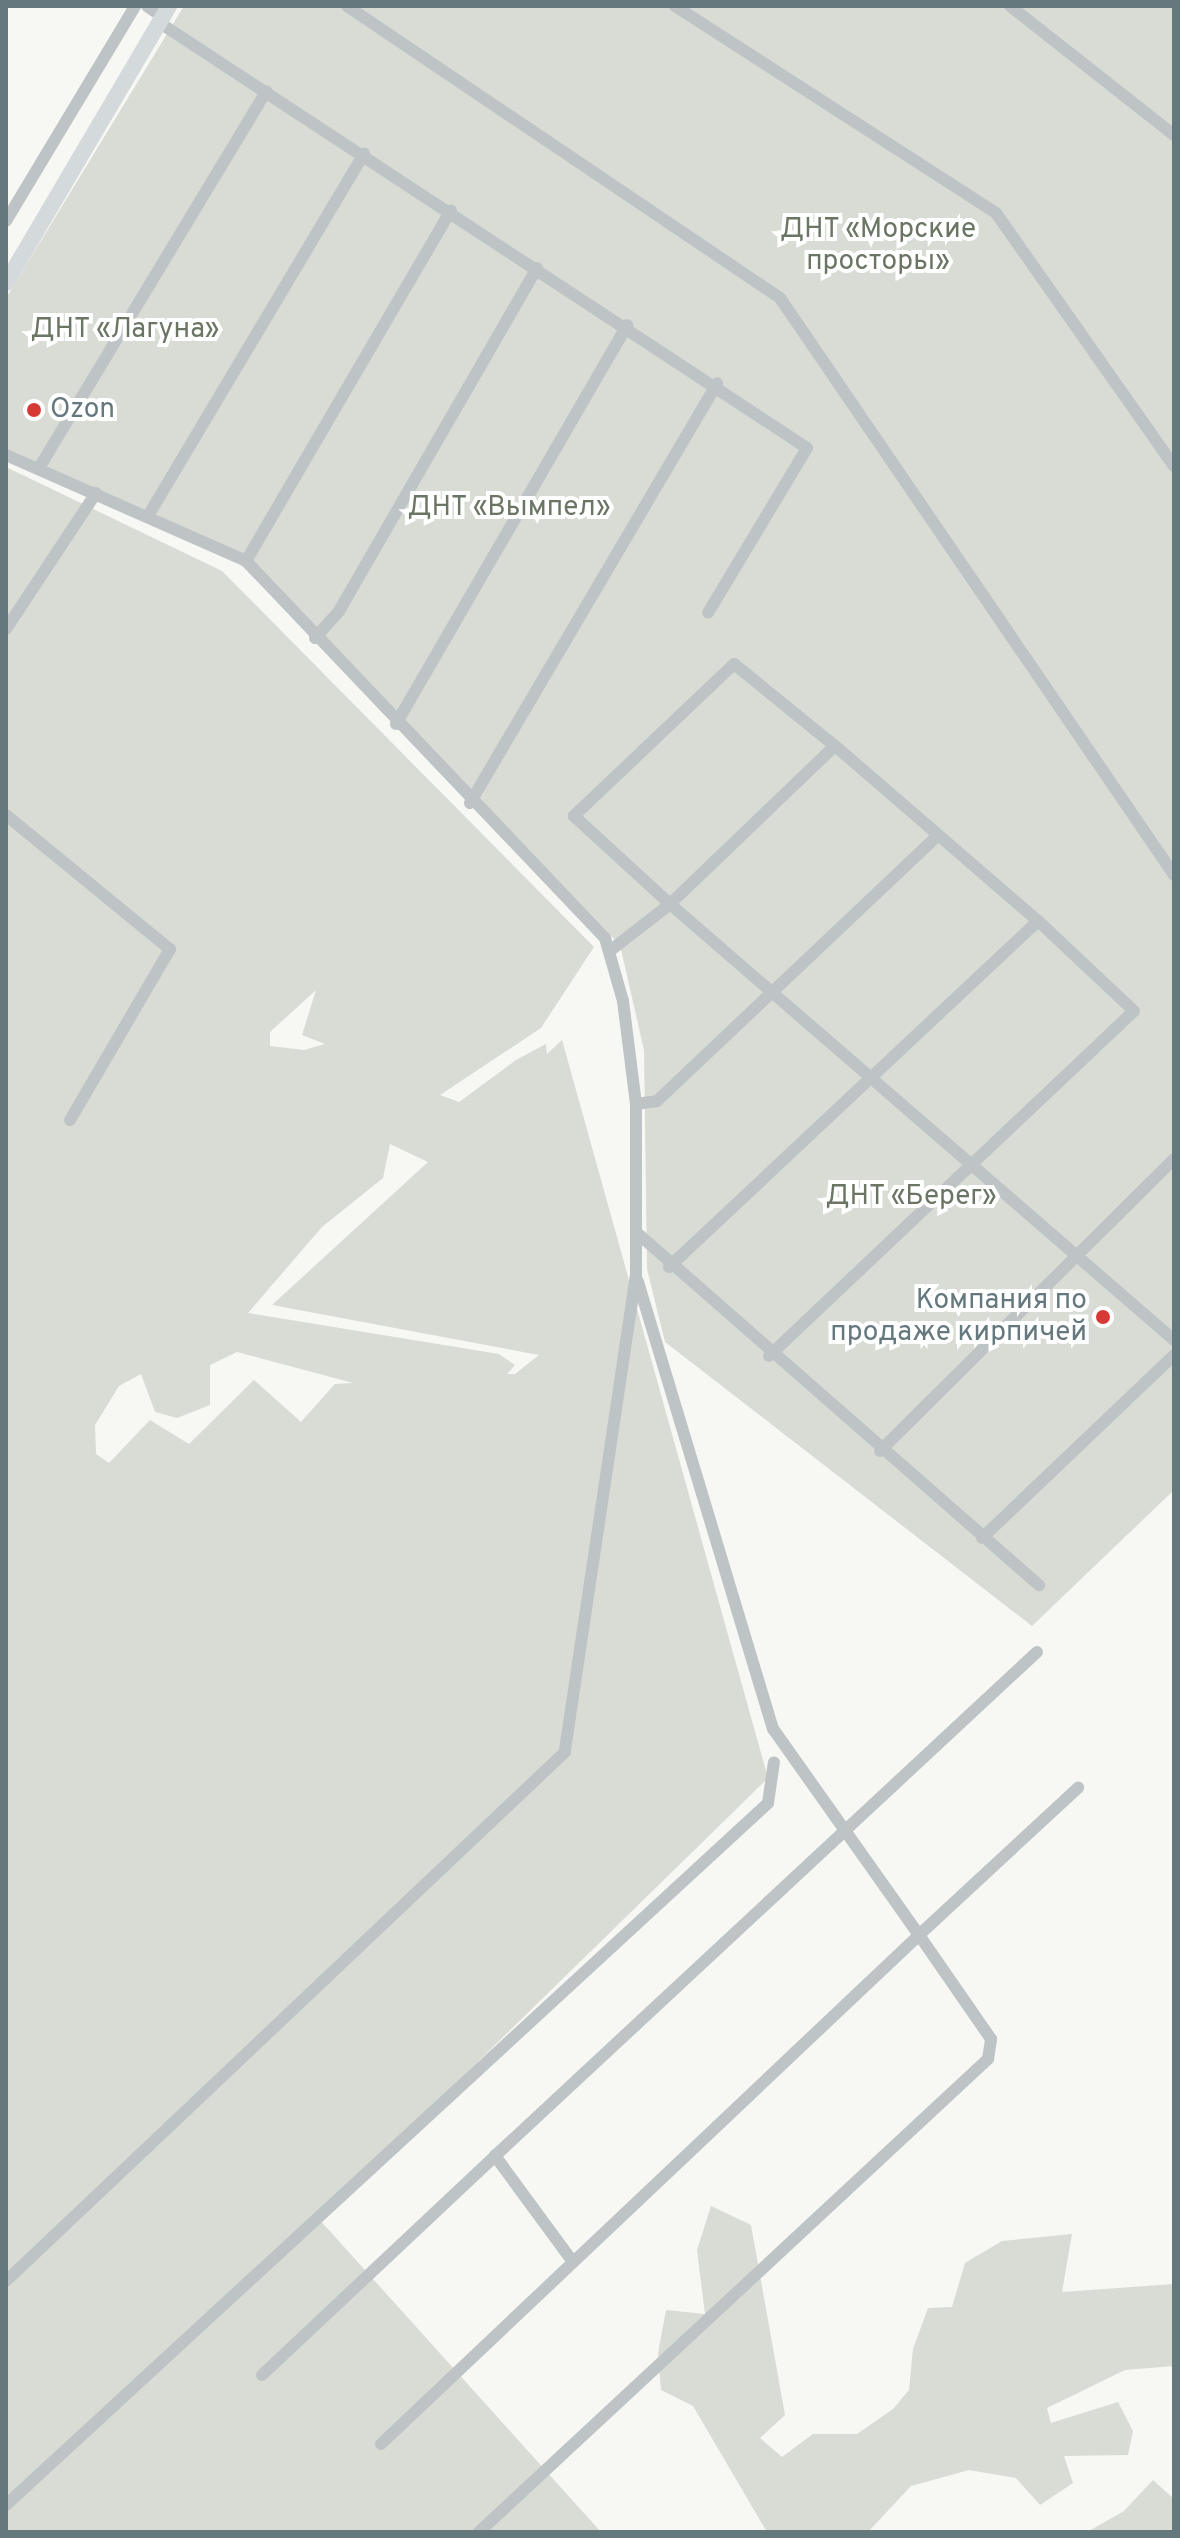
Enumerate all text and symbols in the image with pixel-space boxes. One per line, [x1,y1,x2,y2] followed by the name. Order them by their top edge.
[779,213,977,279] park label: ДНТ «Морские просторы»
[30,313,220,347] park label: ДНТ «Лагуна»
[50,393,115,427] place label: Ozon
[25,401,43,419] marker: Ozon
[407,491,611,525] park label: ДНТ «Вымпел»
[825,1180,997,1214] park label: ДНТ «Берег»
[830,1284,1087,1350] place label: Компания по продаже кирпичей
[1094,1308,1112,1326] marker: Компания по продаже кирпичей

